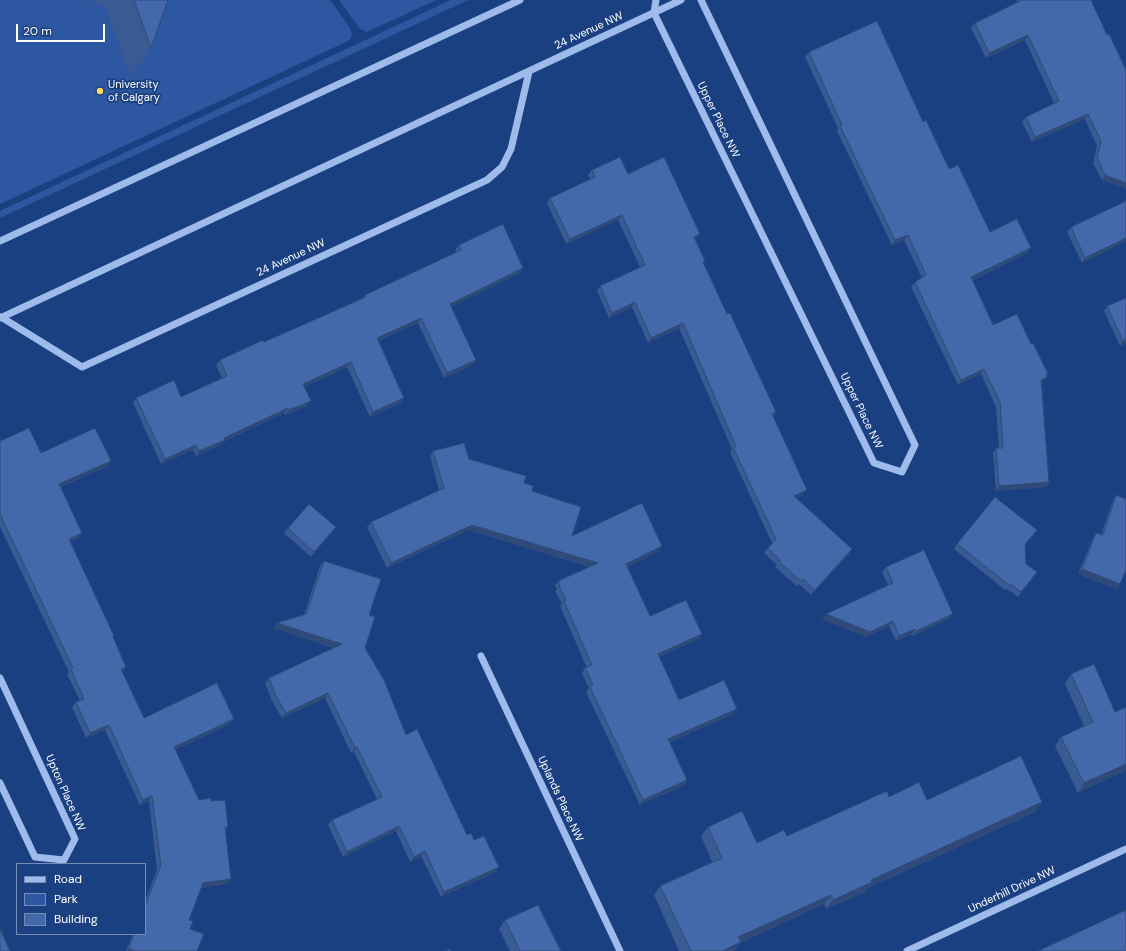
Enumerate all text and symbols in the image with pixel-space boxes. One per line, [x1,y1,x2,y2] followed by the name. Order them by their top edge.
[553,9,625,53] street label: 24 Avenue NW
[18,16,107,42] scale bar
[23,23,52,39] text: 20 m
[108,78,160,104] place label: University of Calgary
[694,80,742,160] street label: Upper Place NW
[95,86,105,96] marker: University of Calgary
[255,236,327,280] street label: 24 Avenue NW
[837,371,885,451] street label: Upper Place NW
[42,753,88,833] street label: Upton Place NW
[534,754,586,844] street label: Uplands Place NW
[16,863,146,935] legend
[966,864,1058,916] street label: Underhill Drive NW
[54,871,82,887] text: Road
[54,891,78,907] text: Park
[54,911,98,927] text: Building

